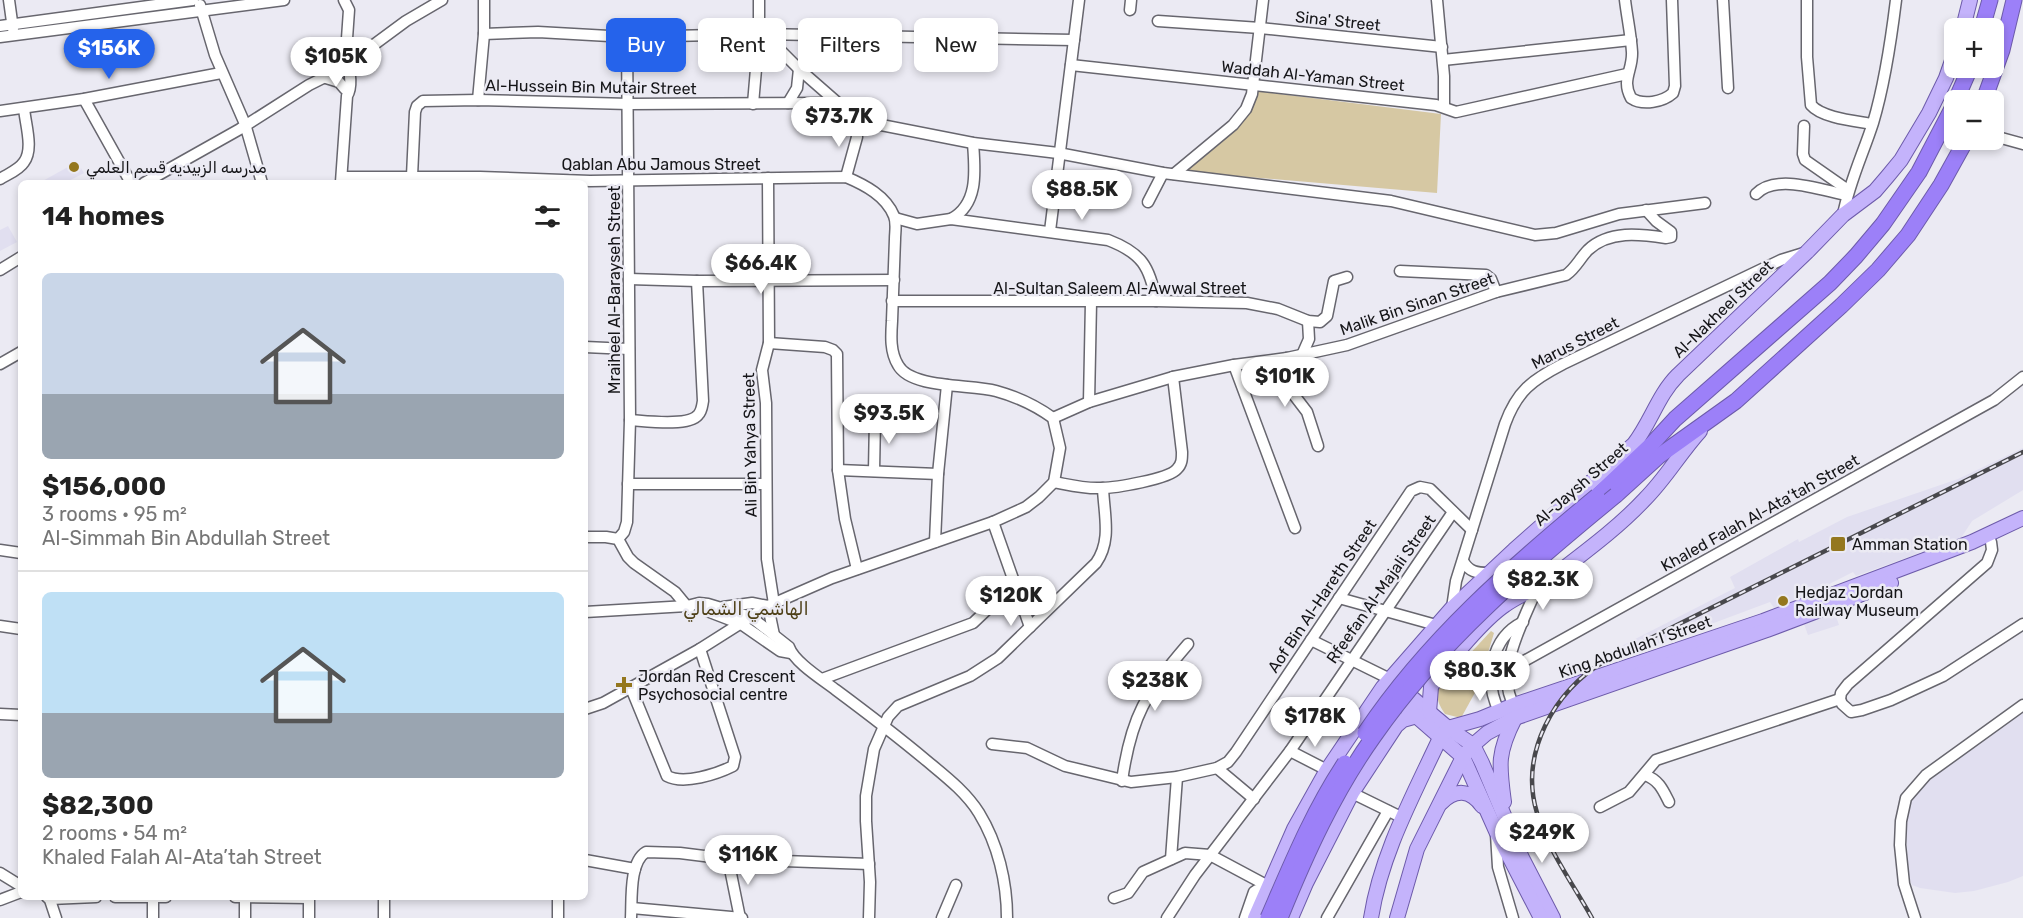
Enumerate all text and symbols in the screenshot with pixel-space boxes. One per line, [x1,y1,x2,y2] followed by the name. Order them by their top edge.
[1294,7,1382,35] street label: Sina' Street
[606,18,686,72] chip: Buy
[698,18,786,72] chip: Rent
[798,18,902,72] chip: Filters
[914,18,998,72] chip: New
[1944,18,2004,150] map controls
[1944,18,2004,78] button: +
[67,29,151,80] pin: $156K
[78,36,140,60] text: $156K
[294,37,378,88] pin: $105K
[304,44,368,68] text: $105K
[1220,57,1406,95] street label: Waddah Al-Yaman Street
[485,76,697,98] street label: Al-Hussein Bin Mutair Street
[1944,90,2004,150] button: −
[790,97,888,148] pin: $73.7K
[805,104,873,128] text: $73.7K
[561,155,761,174] street label: Qablan Abu Jamous Street
[86,158,267,180] place label: مدرسه الزبيديه قسم العلمي
[67,160,81,174] marker: مدرسه الزبيديه قسم العلمي
[1033,170,1131,221] pin: $88.5K
[1046,177,1118,201] text: $88.5K
[605,186,624,394] street label: Mraiheel Al-Barayseh Street
[531,200,564,233] icon: filters
[42,201,165,232] text: 14 homes
[712,244,810,295] pin: $66.4K
[725,251,797,275] text: $66.4K
[1669,256,1777,362] street label: Al-Nakheel Street
[1337,269,1497,339] street label: Malik Bin Sinan Street
[993,279,1247,298] street label: Al-Sultan Saleem Al-Awwal Street
[249,312,357,420] icon: home
[1528,313,1622,373] street label: Marus Street
[1243,357,1327,408] pin: $101K
[1255,364,1315,388] text: $101K
[739,372,761,518] street label: Ali Bin Yahya Street
[840,394,938,445] pin: $93.5K
[853,401,925,425] text: $93.5K
[1530,438,1632,530] street label: Al-Jaysh Street
[1658,450,1862,576] street label: Khaled Falah Al-Ata’tah Street
[42,471,166,502] text: $156,000
[42,502,187,526] text: 3 rooms · 95 m²
[1322,511,1440,667] street label: Rfeefan Al-Majali Street
[1264,516,1380,676] street label: Aof Bin Al-Hareth Street
[42,526,330,550] text: Al-Simmah Bin Abdullah Street
[1829,535,1847,553] marker: Amman Station
[1852,535,1968,554] place label: Amman Station
[1494,560,1592,611] pin: $82.3K
[1507,567,1579,591] text: $82.3K
[969,576,1053,627] pin: $120K
[979,583,1043,607] text: $120K
[1795,583,1919,620] place label: Hedjaz Jordan Railway Museum
[1776,594,1790,608] marker: Hedjaz Jordan Railway Museum
[683,598,809,622] district label: الهاشمي الشمالي
[1556,612,1714,682] street label: King Abdullah I Street
[249,631,357,739] icon: home
[1431,651,1529,702] pin: $80.3K
[1444,658,1516,682] text: $80.3K
[1113,661,1197,712] pin: $238K
[638,667,795,704] place label: Jordan Red Crescent Psychosocial centre
[1122,668,1188,692] text: $238K
[615,676,633,694] marker: Jordan Red Crescent Psychosocial centre
[1273,697,1357,748] pin: $178K
[1284,704,1346,728] text: $178K
[42,790,154,821] text: $82,300
[1500,813,1584,864] pin: $249K
[1509,820,1575,844] text: $249K
[42,821,187,845] text: 2 rooms · 54 m²
[706,835,790,886] pin: $116K
[718,842,778,866] text: $116K
[42,845,322,869] text: Khaled Falah Al-Ata’tah Street

